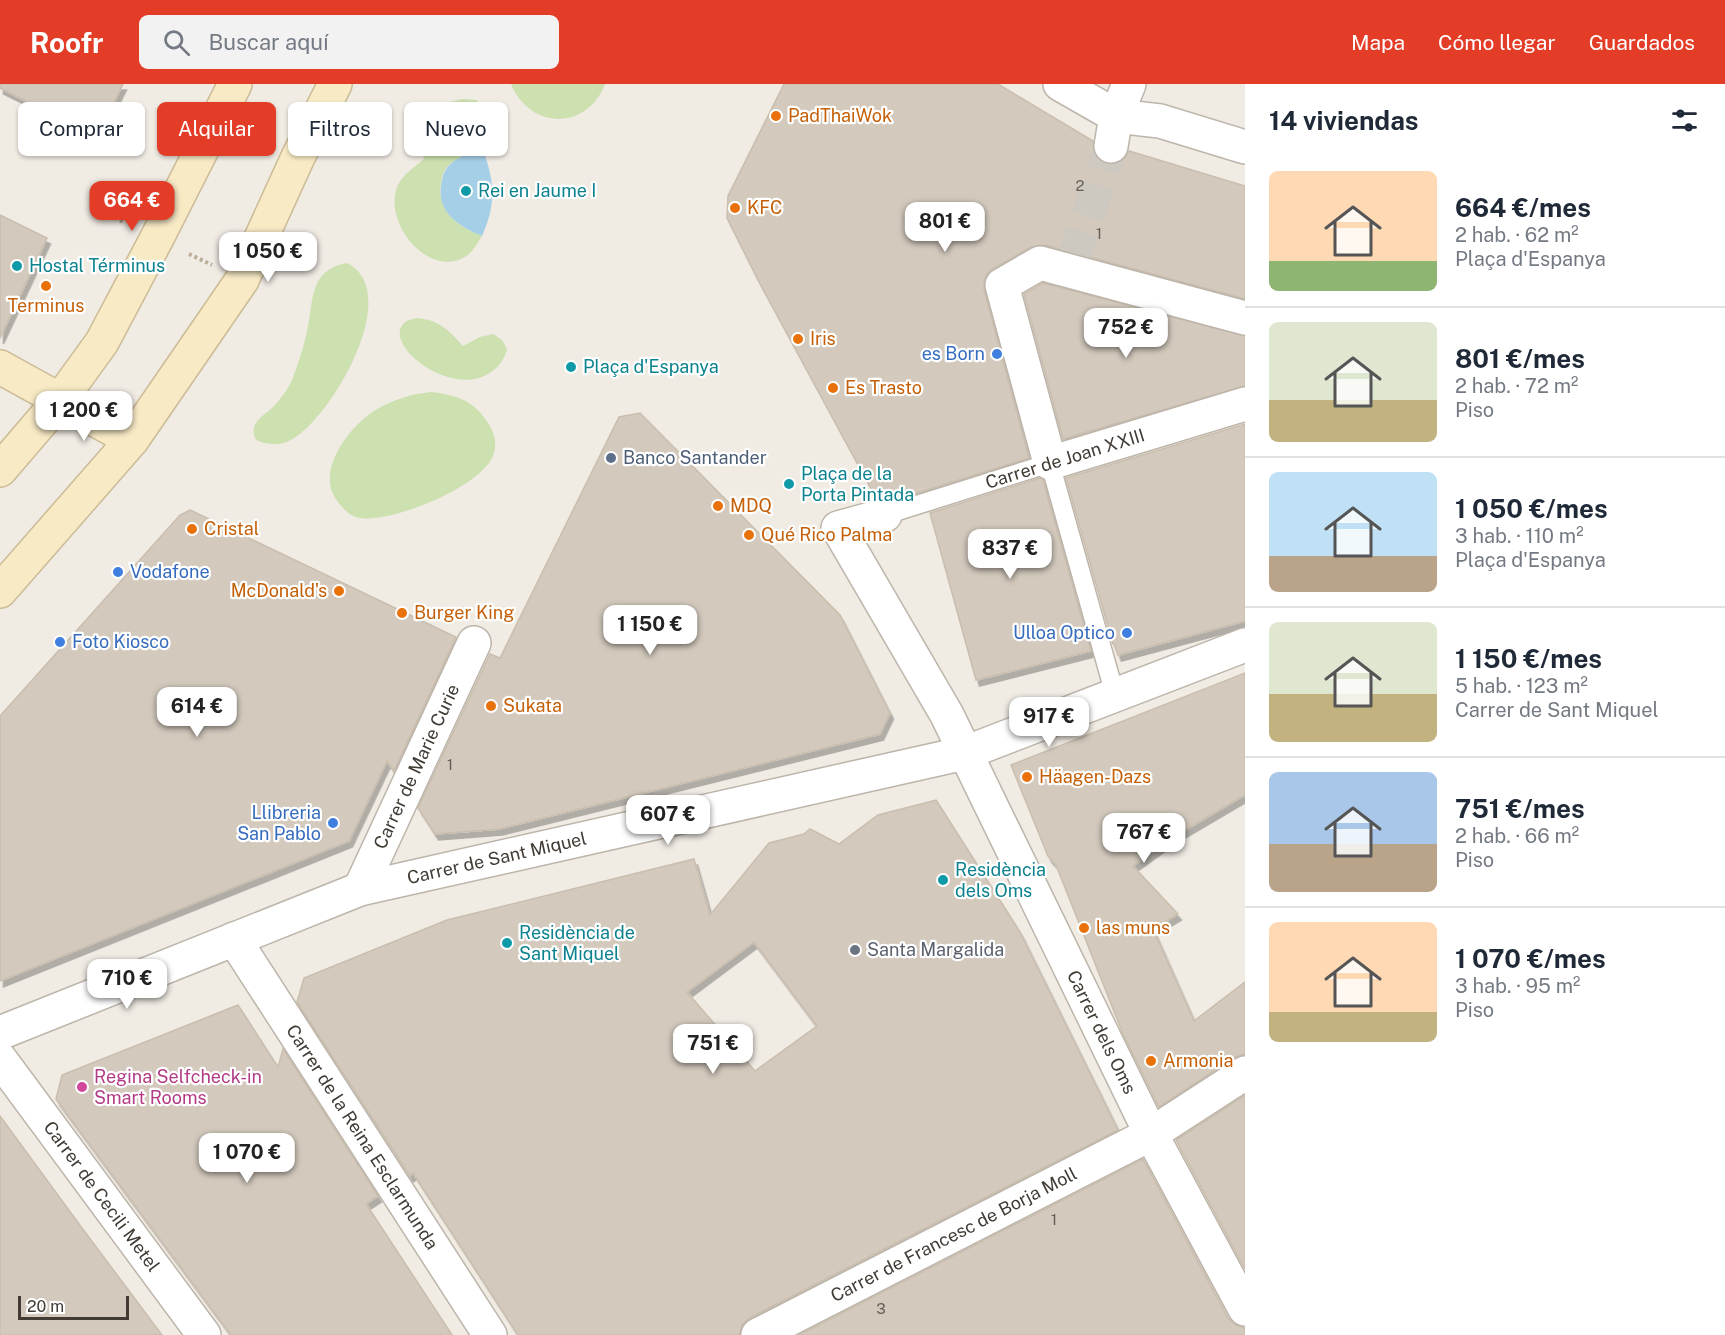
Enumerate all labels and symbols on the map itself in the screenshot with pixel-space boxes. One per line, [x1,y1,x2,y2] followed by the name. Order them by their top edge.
[788,105,892,126] place label: PadThaiWok
[769,109,783,123] marker: PadThaiWok
[1076,177,1085,194] house number: 2
[478,180,596,201] place label: Rei en Jaume I
[90,181,174,232] pin: 664 €
[459,184,473,198] marker: Rei en Jaume I
[747,197,782,218] place label: KFC
[728,201,742,215] marker: KFC
[903,202,987,253] pin: 801 €
[1096,225,1102,242] house number: 1
[213,232,323,283] pin: 1 050 €
[29,255,165,276] place label: Hostal Términus
[10,259,24,273] marker: Hostal Términus
[39,279,53,293] marker: Terminus
[8,295,84,316] place label: Terminus
[1084,308,1168,359] pin: 752 €
[810,328,836,349] place label: Iris
[791,332,805,346] marker: Iris
[922,343,985,364] place label: es Born
[990,347,1004,361] marker: es Born
[583,356,719,377] place label: Plaça d'Espanya
[564,360,578,374] marker: Plaça d'Espanya
[845,377,922,398] place label: Es Trasto
[826,381,840,395] marker: Es Trasto
[29,391,139,442] pin: 1 200 €
[983,424,1147,493] street label: Carrer de Joan XXIII
[623,447,767,468] place label: Banco Santander
[604,451,618,465] marker: Banco Santander
[801,463,914,505] place label: Plaça de la Porta Pintada
[782,477,796,491] marker: Plaça de la Porta Pintada
[730,495,772,516] place label: MDQ
[711,499,725,513] marker: MDQ
[204,518,259,539] place label: Cristal
[185,522,199,536] marker: Cristal
[761,524,892,545] place label: Qué Rico Palma
[742,528,756,542] marker: Qué Rico Palma
[968,529,1052,580] pin: 837 €
[130,561,210,582] place label: Vodafone
[111,565,125,579] marker: Vodafone
[231,580,327,601] place label: McDonald's
[332,584,346,598] marker: McDonald's
[414,602,514,623] place label: Burger King
[595,605,705,656] pin: 1 150 €
[395,606,409,620] marker: Burger King
[1013,622,1115,643] place label: Ulloa Optico
[1120,626,1134,640] marker: Ulloa Optico
[72,631,169,652] place label: Foto Kiosco
[53,635,67,649] marker: Foto Kiosco
[369,681,464,852] street label: Carrer de Marie Curie
[155,687,239,738] pin: 614 €
[503,695,562,716] place label: Sukata
[1007,697,1091,748] pin: 917 €
[484,699,498,713] marker: Sukata
[447,756,453,773] house number: 1
[1039,766,1151,787] place label: Häagen-Dazs
[1020,770,1034,784] marker: Häagen-Dazs
[626,795,710,846] pin: 607 €
[237,802,321,844] place label: Llibreria San Pablo
[1102,813,1186,864] pin: 767 €
[326,816,340,830] marker: Llibreria San Pablo
[405,827,589,888] street label: Carrer de Sant Miquel
[955,859,1046,901] place label: Residència dels Oms
[936,873,950,887] marker: Residència dels Oms
[1096,917,1170,938] place label: las muns
[1077,921,1091,935] marker: las muns
[519,922,635,964] place label: Residència de Sant Miquel
[500,936,514,950] marker: Residència de Sant Miquel
[867,939,1004,960] place label: Santa Margalida
[848,943,862,957] marker: Santa Margalida
[85,959,169,1010] pin: 710 €
[1063,967,1141,1097] street label: Carrer dels Oms
[282,1021,443,1253] street label: Carrer de la Reina Esclarmunda
[671,1024,755,1075] pin: 751 €
[1163,1050,1233,1071] place label: Armonia
[1144,1054,1158,1068] marker: Armonia
[94,1066,262,1108] place label: Regina Selfcheck-in Smart Rooms
[75,1080,89,1094] marker: Regina Selfcheck-in Smart Rooms
[40,1117,165,1276] street label: Carrer de Cecili Metel
[192,1133,302,1184] pin: 1 070 €
[827,1163,1080,1306] street label: Carrer de Francesc de Borja Moll
[1051,1211,1057,1228] house number: 1
[18,1293,129,1320] scale bar
[876,1300,886,1317] house number: 3

